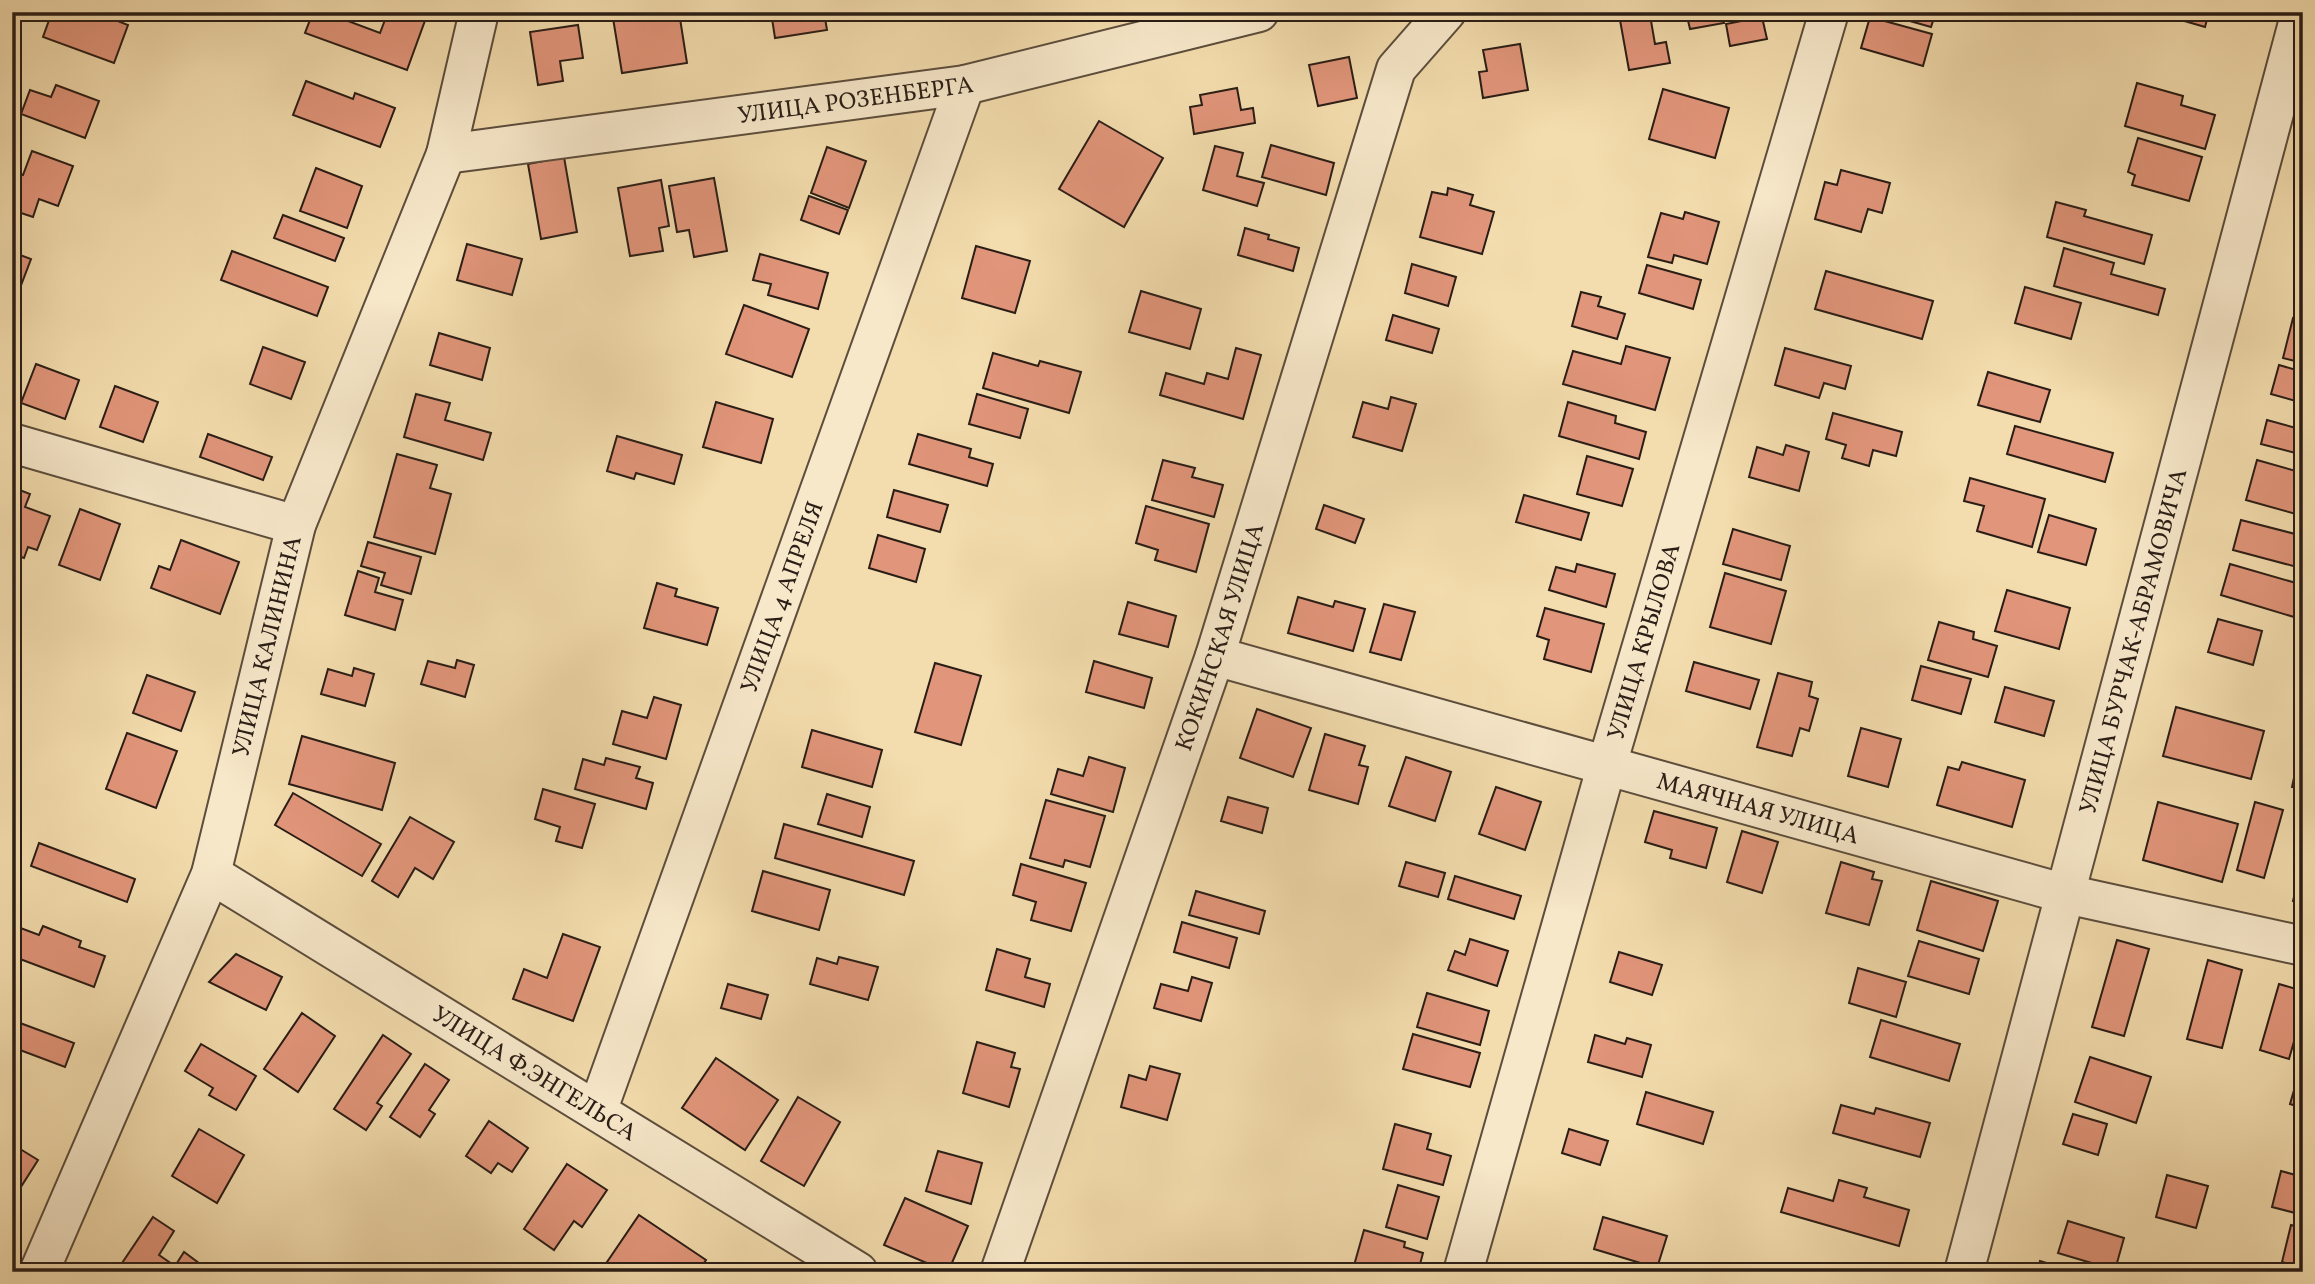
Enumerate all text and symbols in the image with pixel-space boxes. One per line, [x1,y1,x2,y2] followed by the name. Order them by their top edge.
[736,69,976,134] street label: УЛИЦА РОЗЕНБЕРГА
[2072,465,2197,818] street label: УЛИЦА БУРЧАК-АБРАМОВИЧА
[733,497,833,698] street label: УЛИЦА 4 АПРЕЛЯ
[1168,519,1274,756] street label: КОКИНСКАЯ УЛИЦА
[225,533,312,761] street label: УЛИЦА КАЛИНИНА
[1600,539,1690,744] street label: УЛИЦА КРЫЛОВА
[1652,765,1863,854] street label: МАЯЧНАЯ УЛИЦА
[425,999,643,1151] street label: УЛИЦА Ф.ЭНГЕЛЬСА

